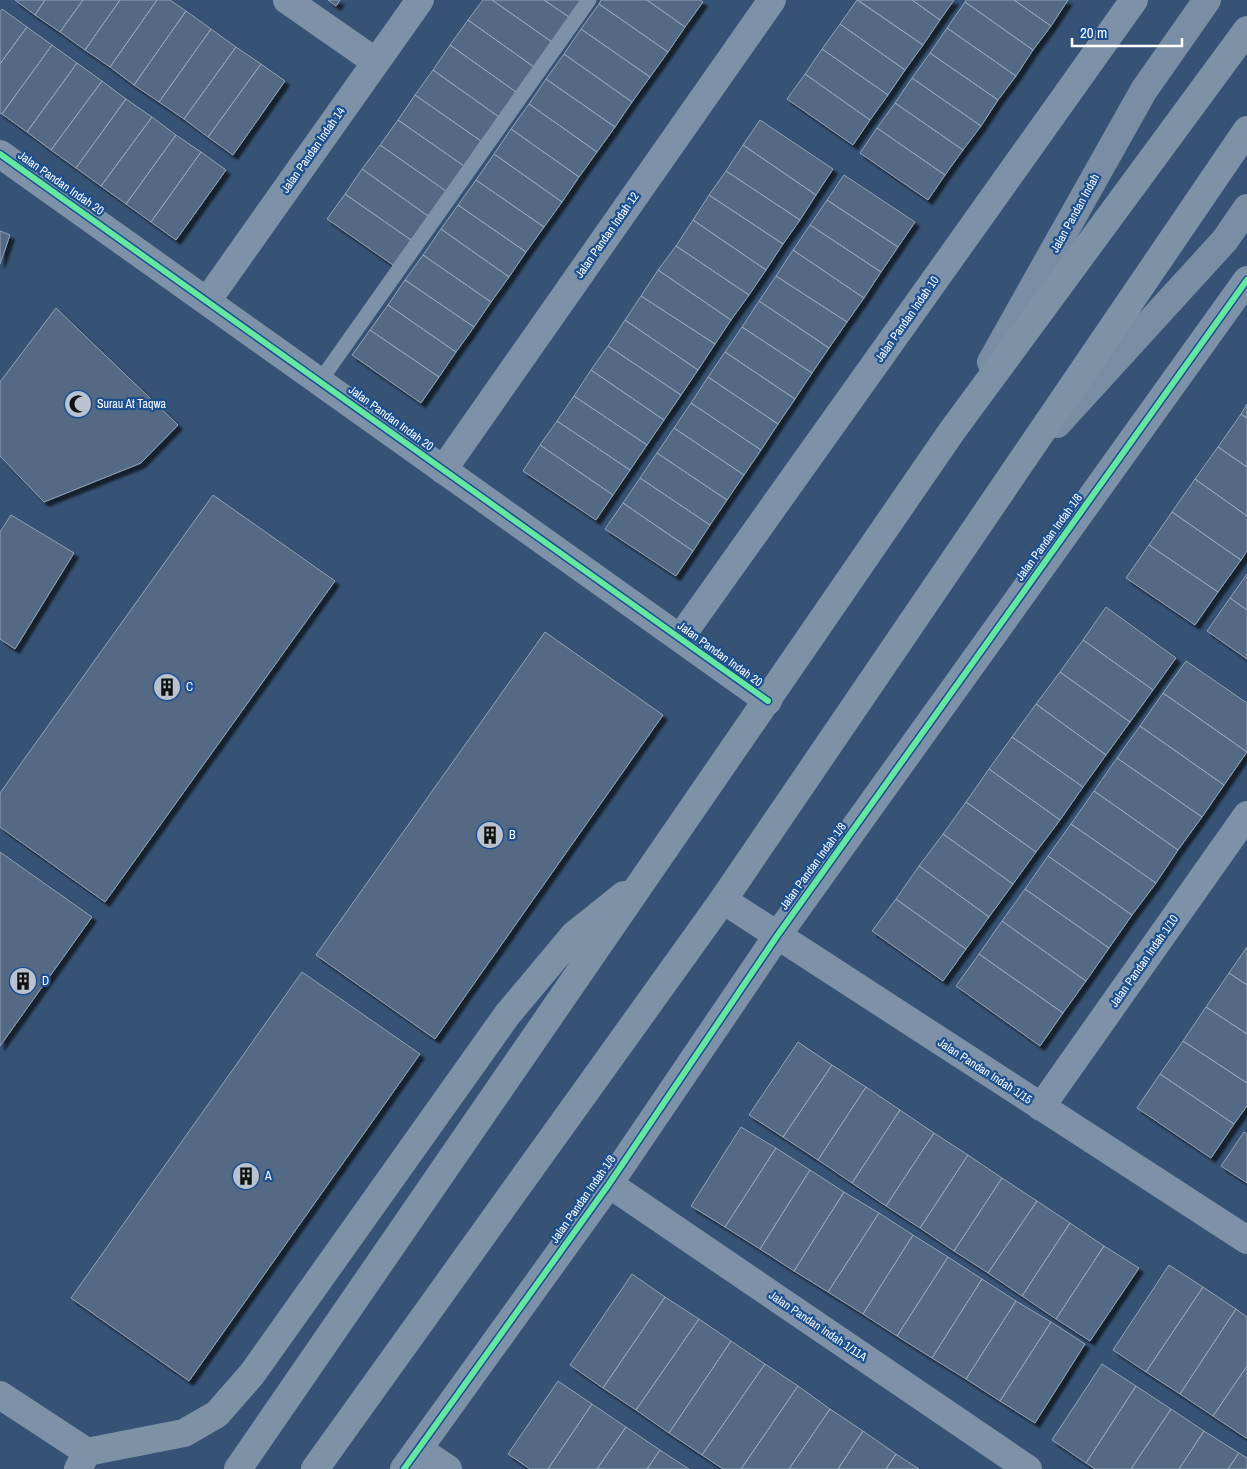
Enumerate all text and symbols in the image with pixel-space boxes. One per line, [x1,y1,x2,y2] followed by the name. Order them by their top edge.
[1072,15,1182,47] scale bar
[1080,22,1107,43] text: 20 m
[277,104,349,196] street label: Jalan Pandan Indah 14
[15,147,107,219] street label: Jalan Pandan Indah 20
[1047,171,1103,255] street label: Jalan Pandan Indah
[571,189,643,281] street label: Jalan Pandan Indah 12
[871,273,943,365] street label: Jalan Pandan Indah 10
[345,382,437,454] street label: Jalan Pandan Indah 20
[63,389,93,419] mosque icon: Surau At Taqwa
[97,396,166,412] place label: Surau At Taqwa
[1012,490,1086,584] street label: Jalan Pandan Indah 1/8
[674,618,766,690] street label: Jalan Pandan Indah 20
[152,672,182,702] building icon: C
[186,679,193,695] place label: C
[776,819,850,913] street label: Jalan Pandan Indah 1/8
[475,820,505,850] building icon: B
[509,827,516,843] place label: B
[1106,912,1182,1010] street label: Jalan Pandan Indah 1/10
[8,966,38,996] building icon: D
[42,973,49,989] place label: D
[935,1034,1036,1108] street label: Jalan Pandan Indah 1/15
[547,1152,619,1246] street label: Jalan Pandan Indah 1/8
[231,1161,261,1191] building icon: A
[264,1168,272,1184] place label: A
[766,1287,871,1365] street label: Jalan Pandan Indah 1/11A

